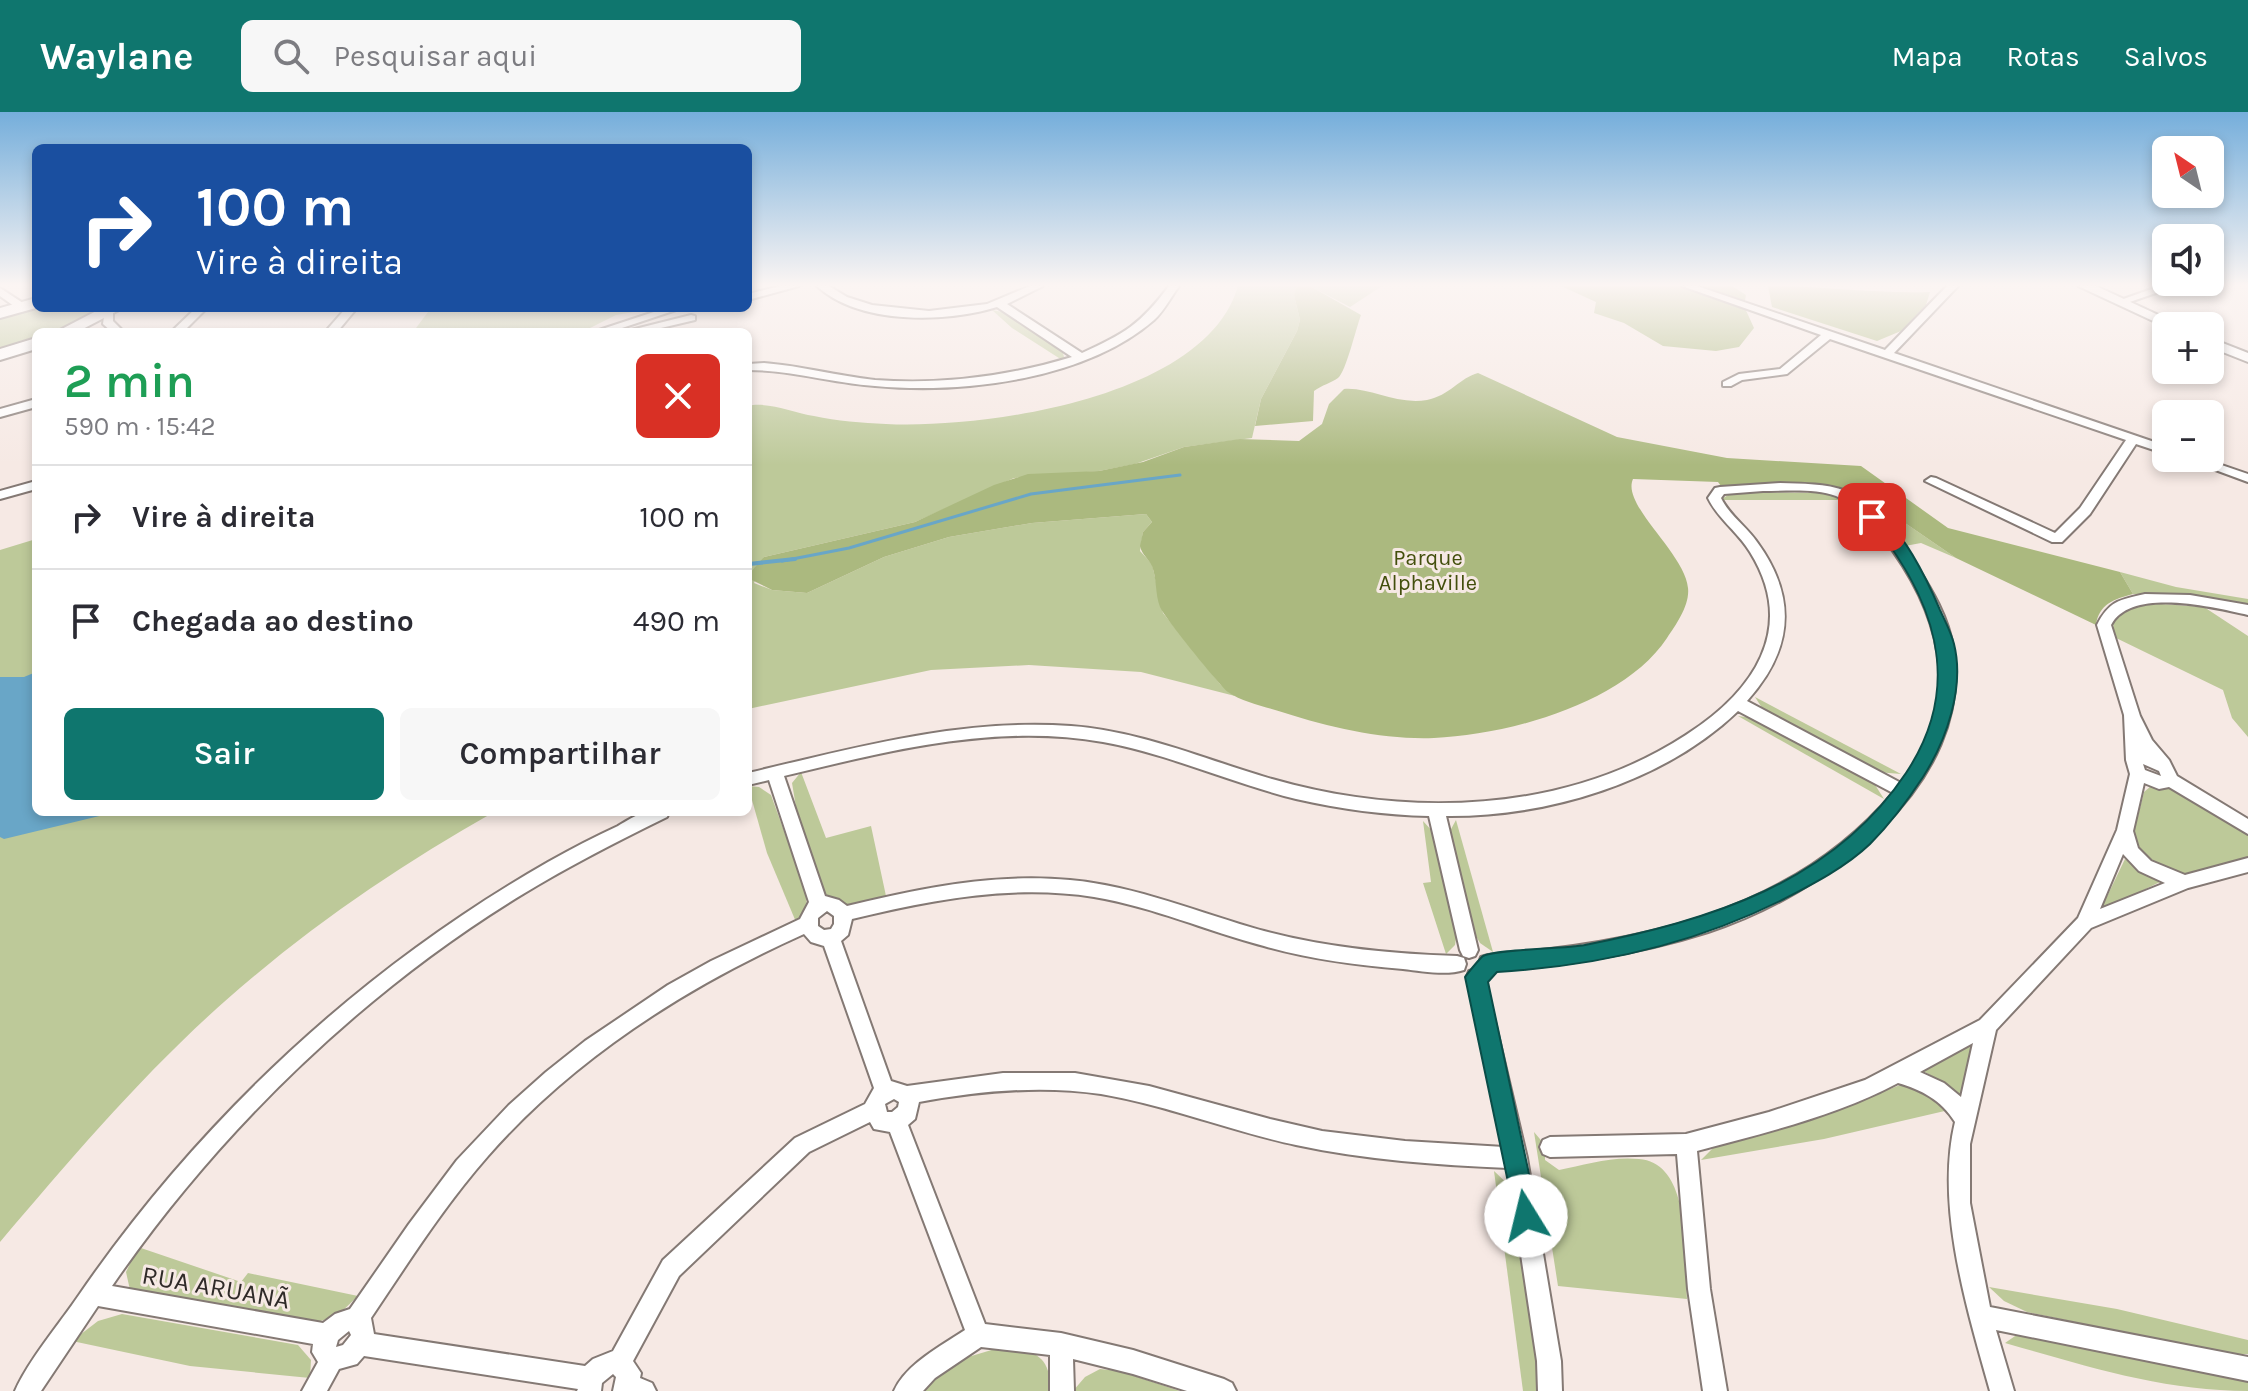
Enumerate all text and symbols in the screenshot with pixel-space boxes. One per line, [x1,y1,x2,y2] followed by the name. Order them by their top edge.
[241,20,801,92] search box
[40,34,193,79] text: Waylane
[269,34,313,78] icon: search
[333,38,537,74] text: Pesquisar aqui
[1892,40,1963,73] text: Mapa
[2007,40,2080,73] text: Rotas
[2124,40,2208,73] text: Salvos
[2152,136,2224,208] north arrow
[2152,136,2224,472] map controls
[196,174,354,239] text: 100 m
[64,176,168,280] icon: right
[2152,224,2224,296] button: sound
[196,241,403,283] text: Vire à direita
[2152,312,2224,384] button: +
[64,353,195,409] text: 2 min
[636,354,720,438] button: close
[2152,400,2224,472] button: −
[64,411,216,442] text: 590 m · 15:42
[1838,483,1906,551] pin
[64,495,108,539] icon: right
[1850,495,1894,539] icon: arrive
[132,499,315,535] text: Vire à direita
[639,499,720,535] text: 100 m
[1379,545,1477,596] park label: Parque Alphaville
[64,599,108,643] icon: arrive
[132,603,414,639] text: Chegada ao destino
[633,603,720,639] text: 490 m
[64,708,384,800] button: Sair
[400,708,720,800] button: Compartilhar
[1484,1174,1568,1258] position arrow
[140,1259,292,1316] street label: RUA ARUANÃ

